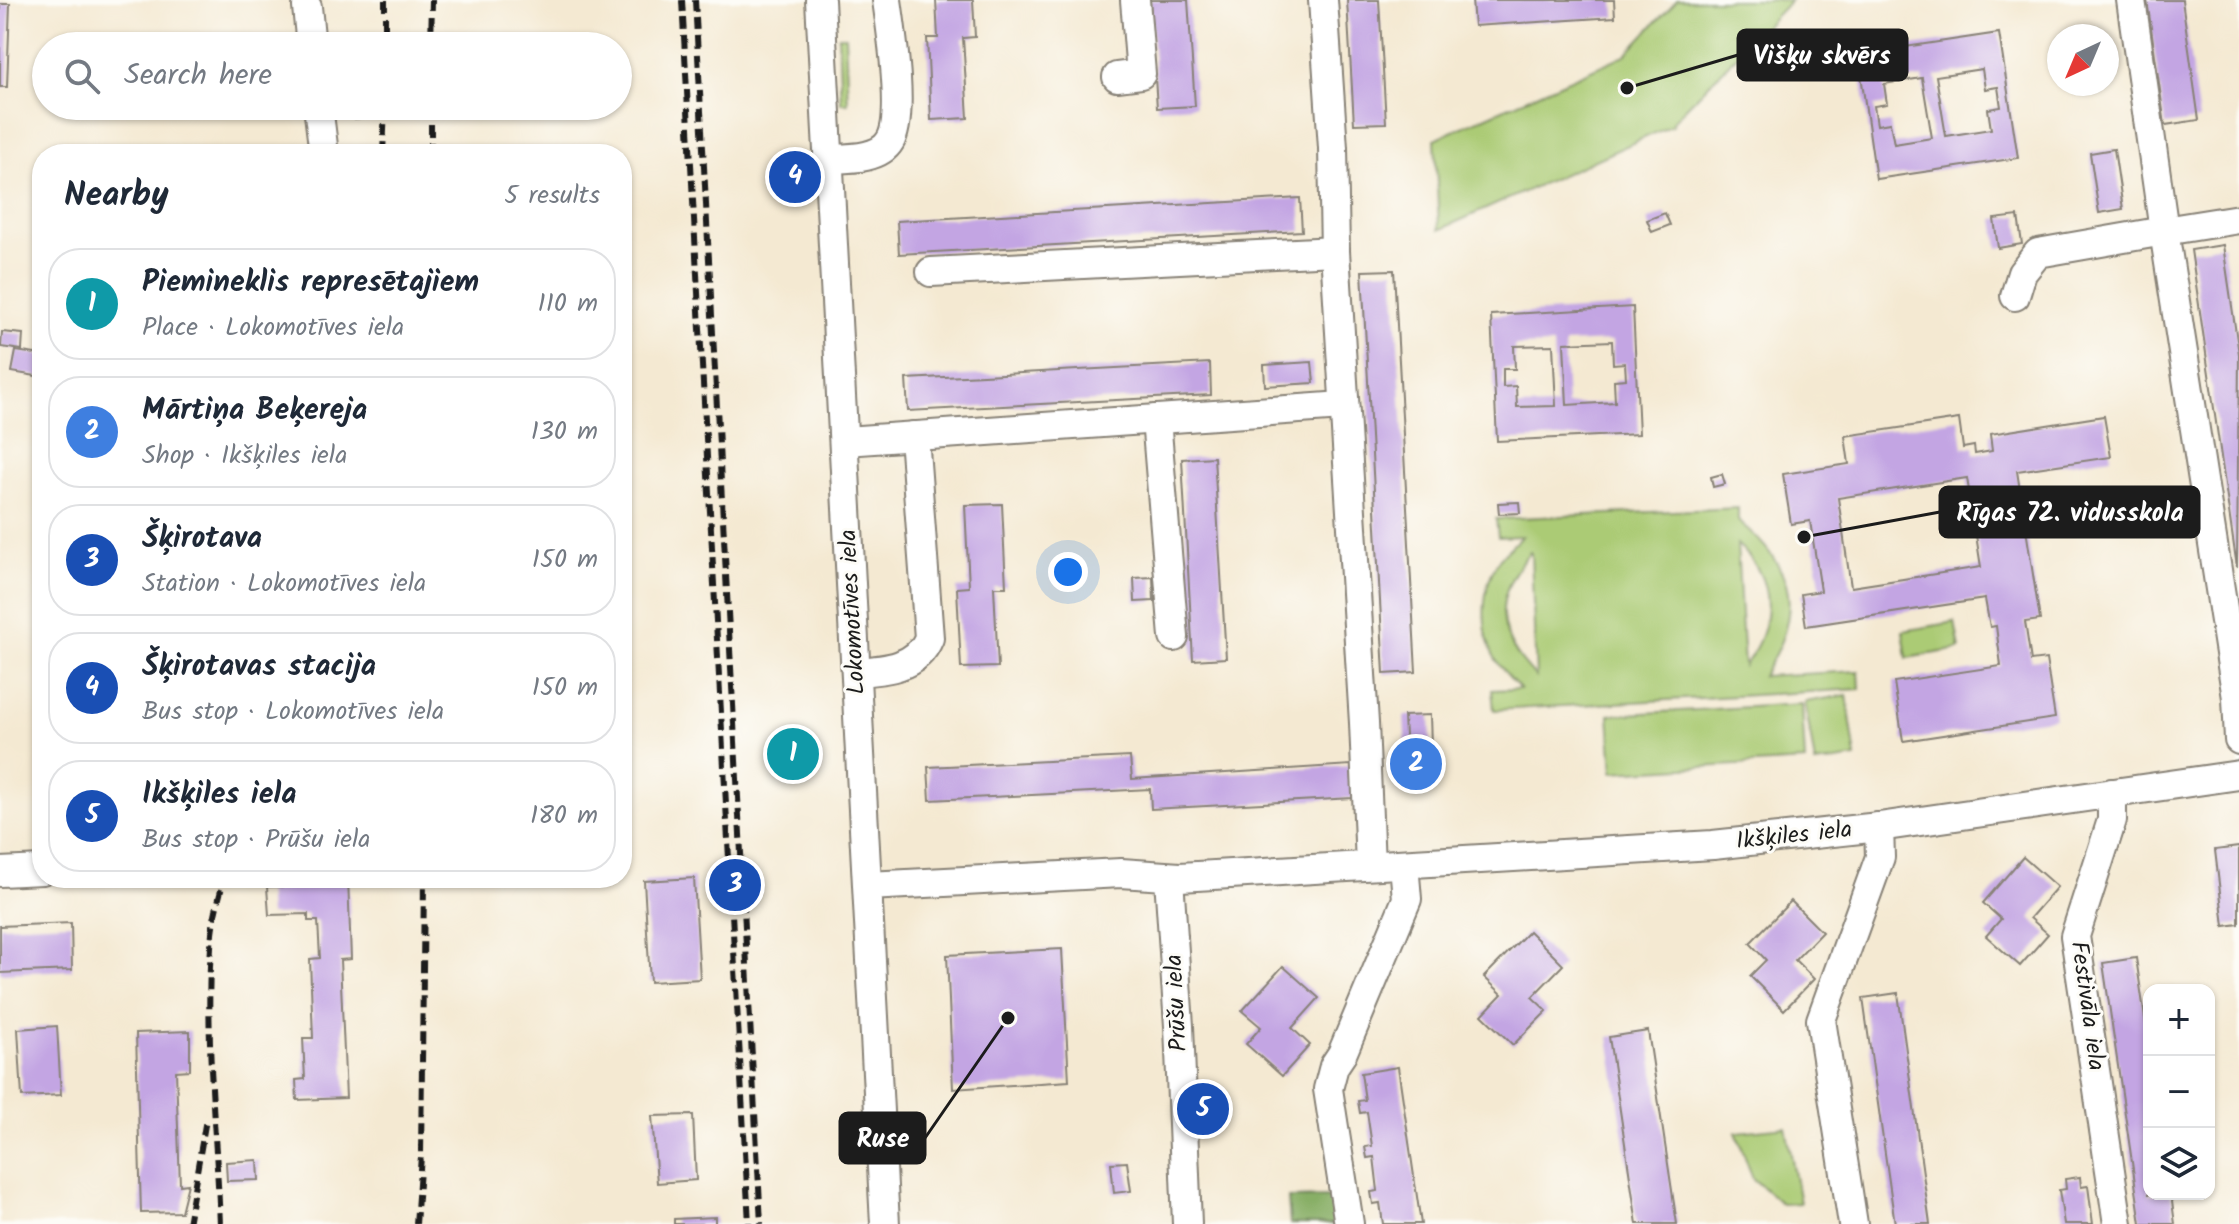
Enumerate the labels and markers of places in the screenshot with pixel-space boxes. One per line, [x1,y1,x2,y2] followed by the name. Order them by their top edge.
[1738,30,1907,80] callout: Višķu skvērs
[769,147,821,207] pin: 4
[1940,487,2199,537] callout: Rīgas 72. vidusskola
[767,724,819,784] pin: 1
[1390,734,1442,794] pin: 2
[709,855,761,915] pin: 3
[1177,1079,1229,1139] pin: 5
[840,1113,925,1163] callout: Ruse

